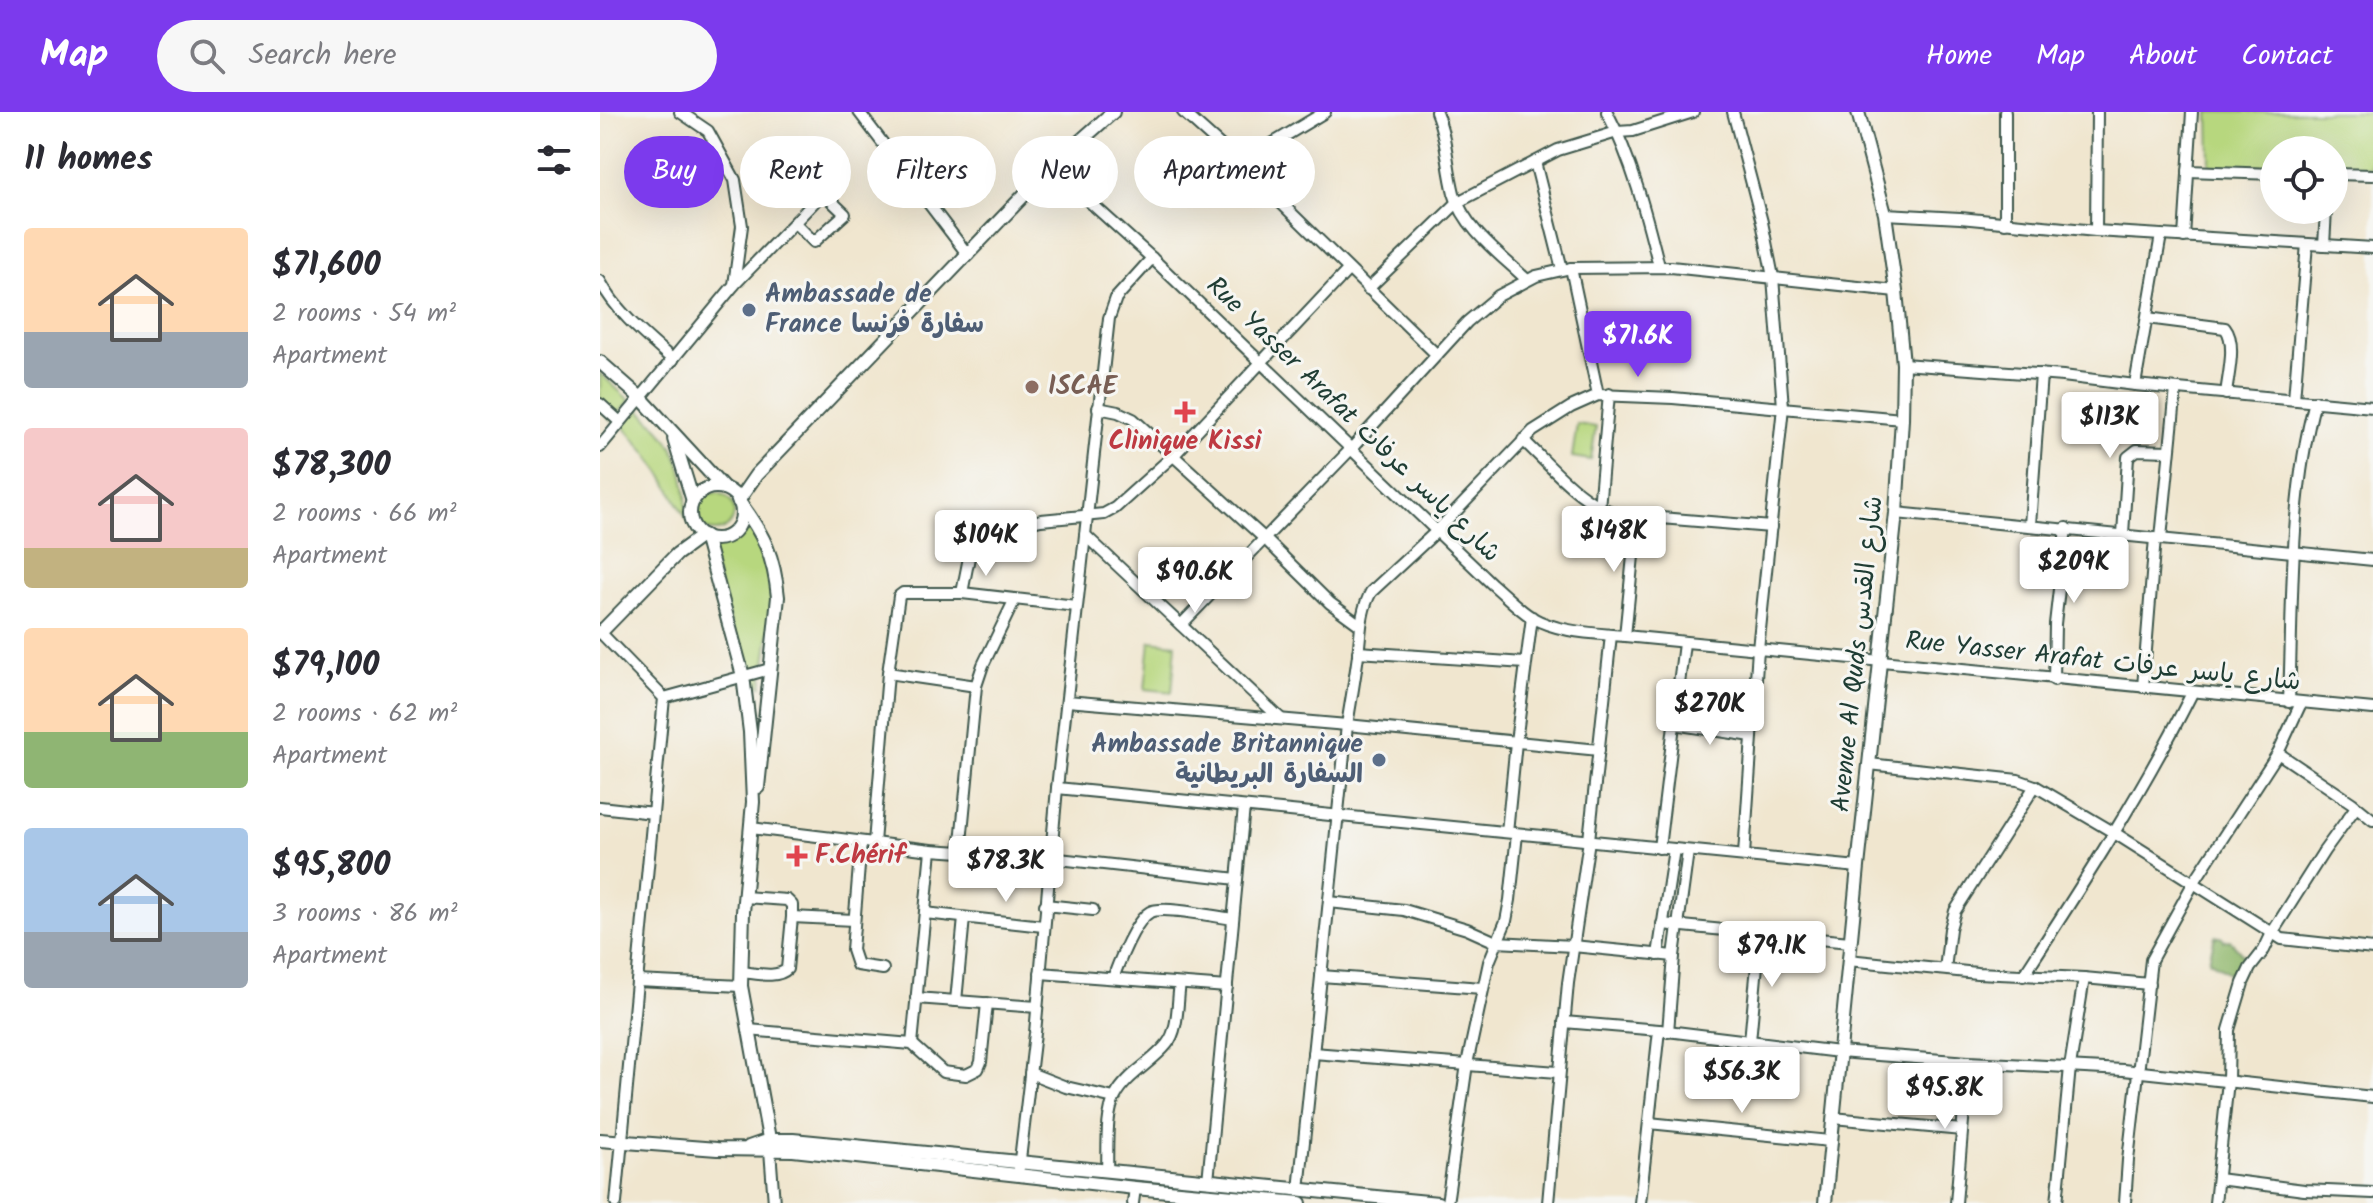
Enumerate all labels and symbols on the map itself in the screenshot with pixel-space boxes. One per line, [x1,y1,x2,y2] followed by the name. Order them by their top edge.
[1196,267,1510,573] street label: Rue Yasser Arafat شارع ياسر عرفات
[765,274,984,346] place label: Ambassade de France سفارة فرنسا
[740,301,758,319] marker: Ambassade de France سفارة فرنسا
[1573,311,1703,379] pin: $71.6K
[1048,366,1119,408] place label: ISCAE
[1023,378,1041,396] marker: ISCAE
[2054,392,2166,460] pin: $113K
[1174,401,1196,423] marker: Clinique Kissi
[1108,421,1263,463] place label: Clinique Kissi
[1821,494,1895,814] street label: Avenue Al Quds شارع القدس
[1558,506,1670,574] pin: $148K
[930,510,1042,578] pin: $104K
[2018,537,2130,605] pin: $209K
[1130,547,1260,615] pin: $90.6K
[1903,620,2303,704] street label: Rue Yasser Arafat شارع ياسر عرفات
[1654,679,1766,747] pin: $270K
[1091,724,1363,796] place label: Ambassade Britannique السفارة البريطانية
[1370,751,1388,769] marker: Ambassade Britannique السفارة البريطانية
[815,835,908,877] place label: F.Chérif
[941,836,1071,904] pin: $78.3K
[786,845,808,867] marker: F.Chérif
[1707,921,1837,989] pin: $79.1K
[1677,1047,1807,1115] pin: $56.3K
[1880,1063,2010,1131] pin: $95.8K

